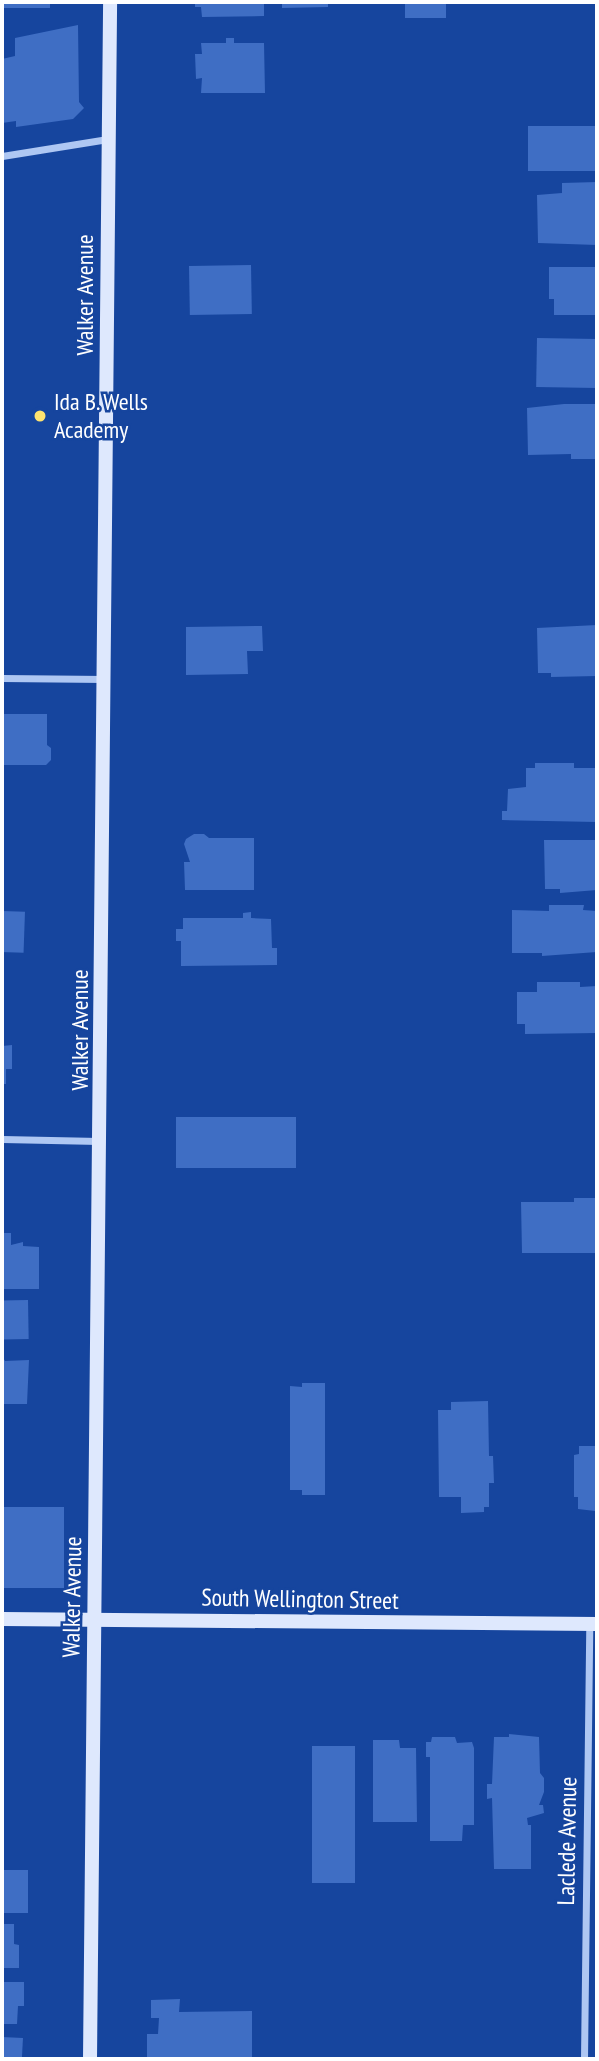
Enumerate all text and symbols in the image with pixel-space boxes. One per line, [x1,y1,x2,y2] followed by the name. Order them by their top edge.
[71,234,99,356] street label: Walker Avenue
[54,388,150,444] place label: Ida B. Wells Academy
[32,408,48,424] marker: Ida B. Wells Academy
[66,969,94,1091] street label: Walker Avenue
[57,1536,87,1658] street label: Walker Avenue
[201,1583,399,1615] street label: South Wellington Street
[551,1776,583,1906] street label: Laclede Avenue

